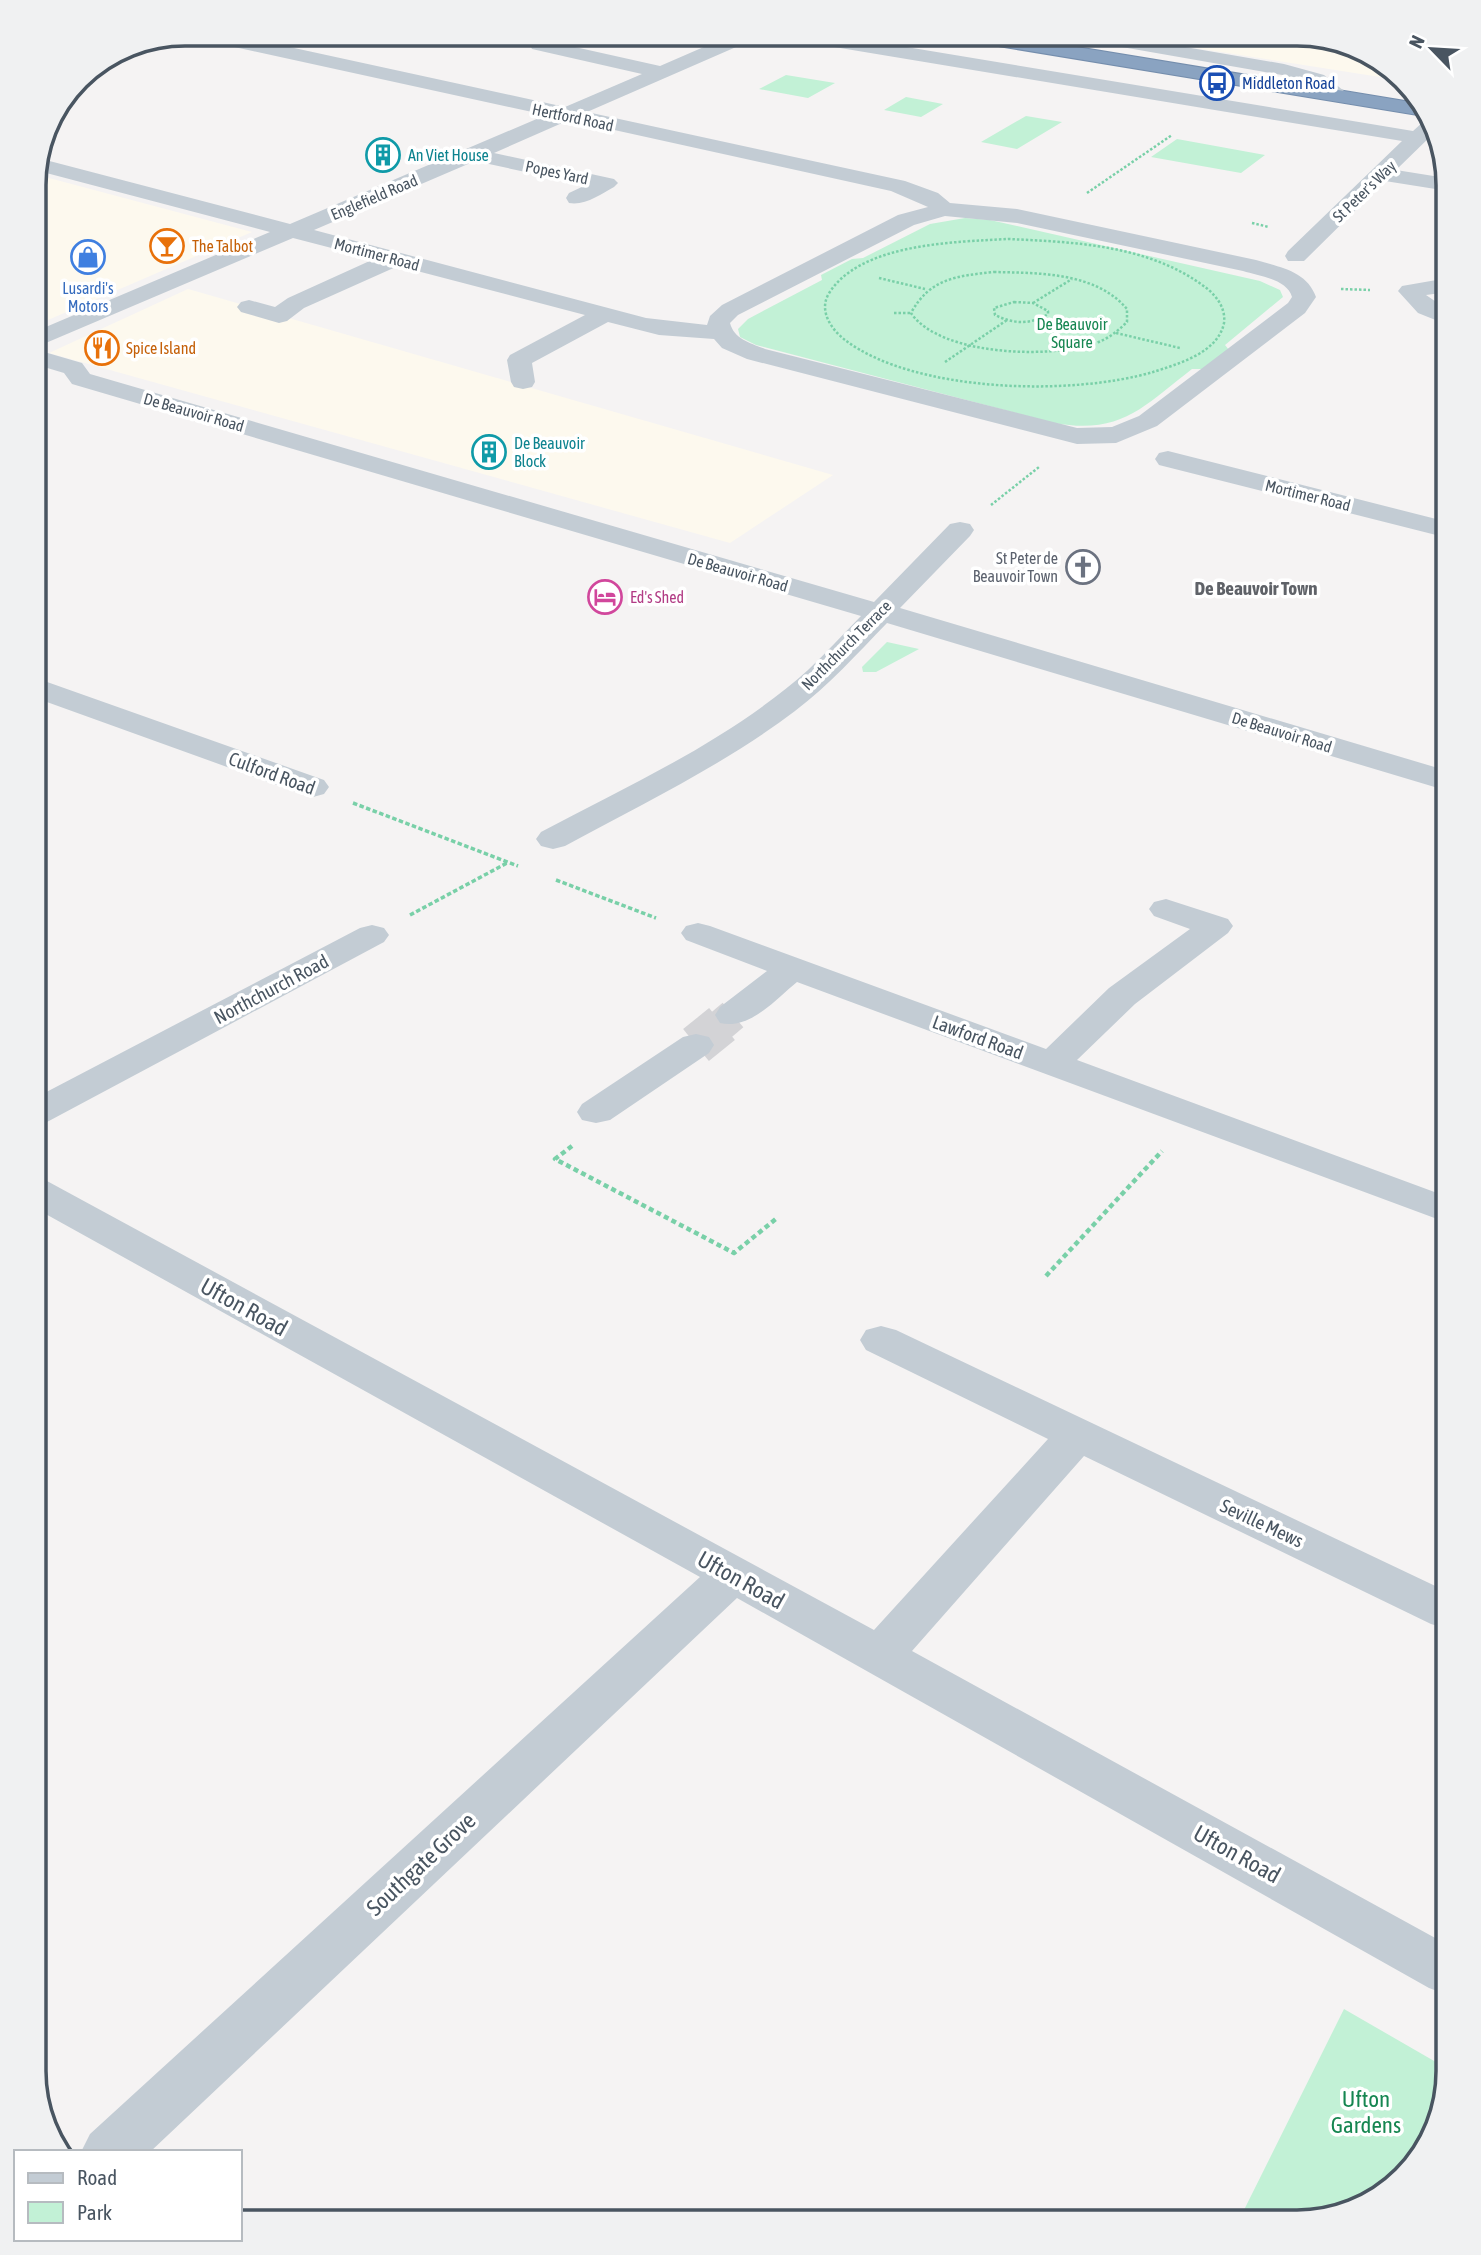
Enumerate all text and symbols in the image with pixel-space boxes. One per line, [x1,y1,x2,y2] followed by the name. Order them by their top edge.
[1397,14,1467,84] north arrow
[1404,32,1429,52] text: N
[1198,64,1236,102] bus stop icon: Middleton Road
[1242,74,1335,92] place label: Middleton Road
[531,100,615,134] street label: Hertford Road
[364,136,402,174] building icon: An Viet House
[408,146,489,164] place label: An Viet House
[1329,156,1400,226] street label: St Peter's Way
[524,157,590,188] street label: Popes Yard
[328,171,421,224] street label: Englefield Road
[148,227,186,265] bar icon: The Talbot
[332,234,422,274] street label: Mortimer Road
[192,237,254,255] place label: The Talbot
[69,238,107,276] shop icon: Lusardi's Motors
[62,279,114,315] place label: Lusardi's Motors
[1037,315,1108,352] park label: De Beauvoir Square
[83,329,121,367] restaurant icon: Spice Island
[126,339,196,358] place label: Spice Island
[142,389,246,435] street label: De Beauvoir Road
[470,433,508,471] building icon: De Beauvoir Block
[514,434,585,470] place label: De Beauvoir Block
[1263,476,1353,514] street label: Mortimer Road
[1064,548,1102,586] church icon: St Peter de Beauvoir Town
[686,549,790,595] street label: De Beauvoir Road
[973,549,1058,585] place label: St Peter de Beauvoir Town
[1194,577,1318,599] district label: De Beauvoir Town
[586,578,624,616] hotel icon: Ed's Shed
[630,588,684,606] place label: Ed's Shed
[798,597,894,693] street label: Northchurch Terrace
[1230,708,1334,756] street label: De Beauvoir Road
[226,747,318,799] street label: Culford Road
[210,950,332,1028] street label: Northchurch Road
[930,1010,1026,1064] street label: Lawford Road
[196,1273,292,1341] street label: Ufton Road
[1217,1494,1307,1552] street label: Seville Mews
[693,1546,789,1614] street label: Ufton Road
[361,1807,481,1921] street label: Southgate Grove
[1189,1820,1285,1888] street label: Ufton Road
[1331,2086,1401,2138] park label: Ufton Gardens
[14,2150,242,2241] legend
[77,2165,117,2189] text: Road
[77,2200,112,2224] text: Park

